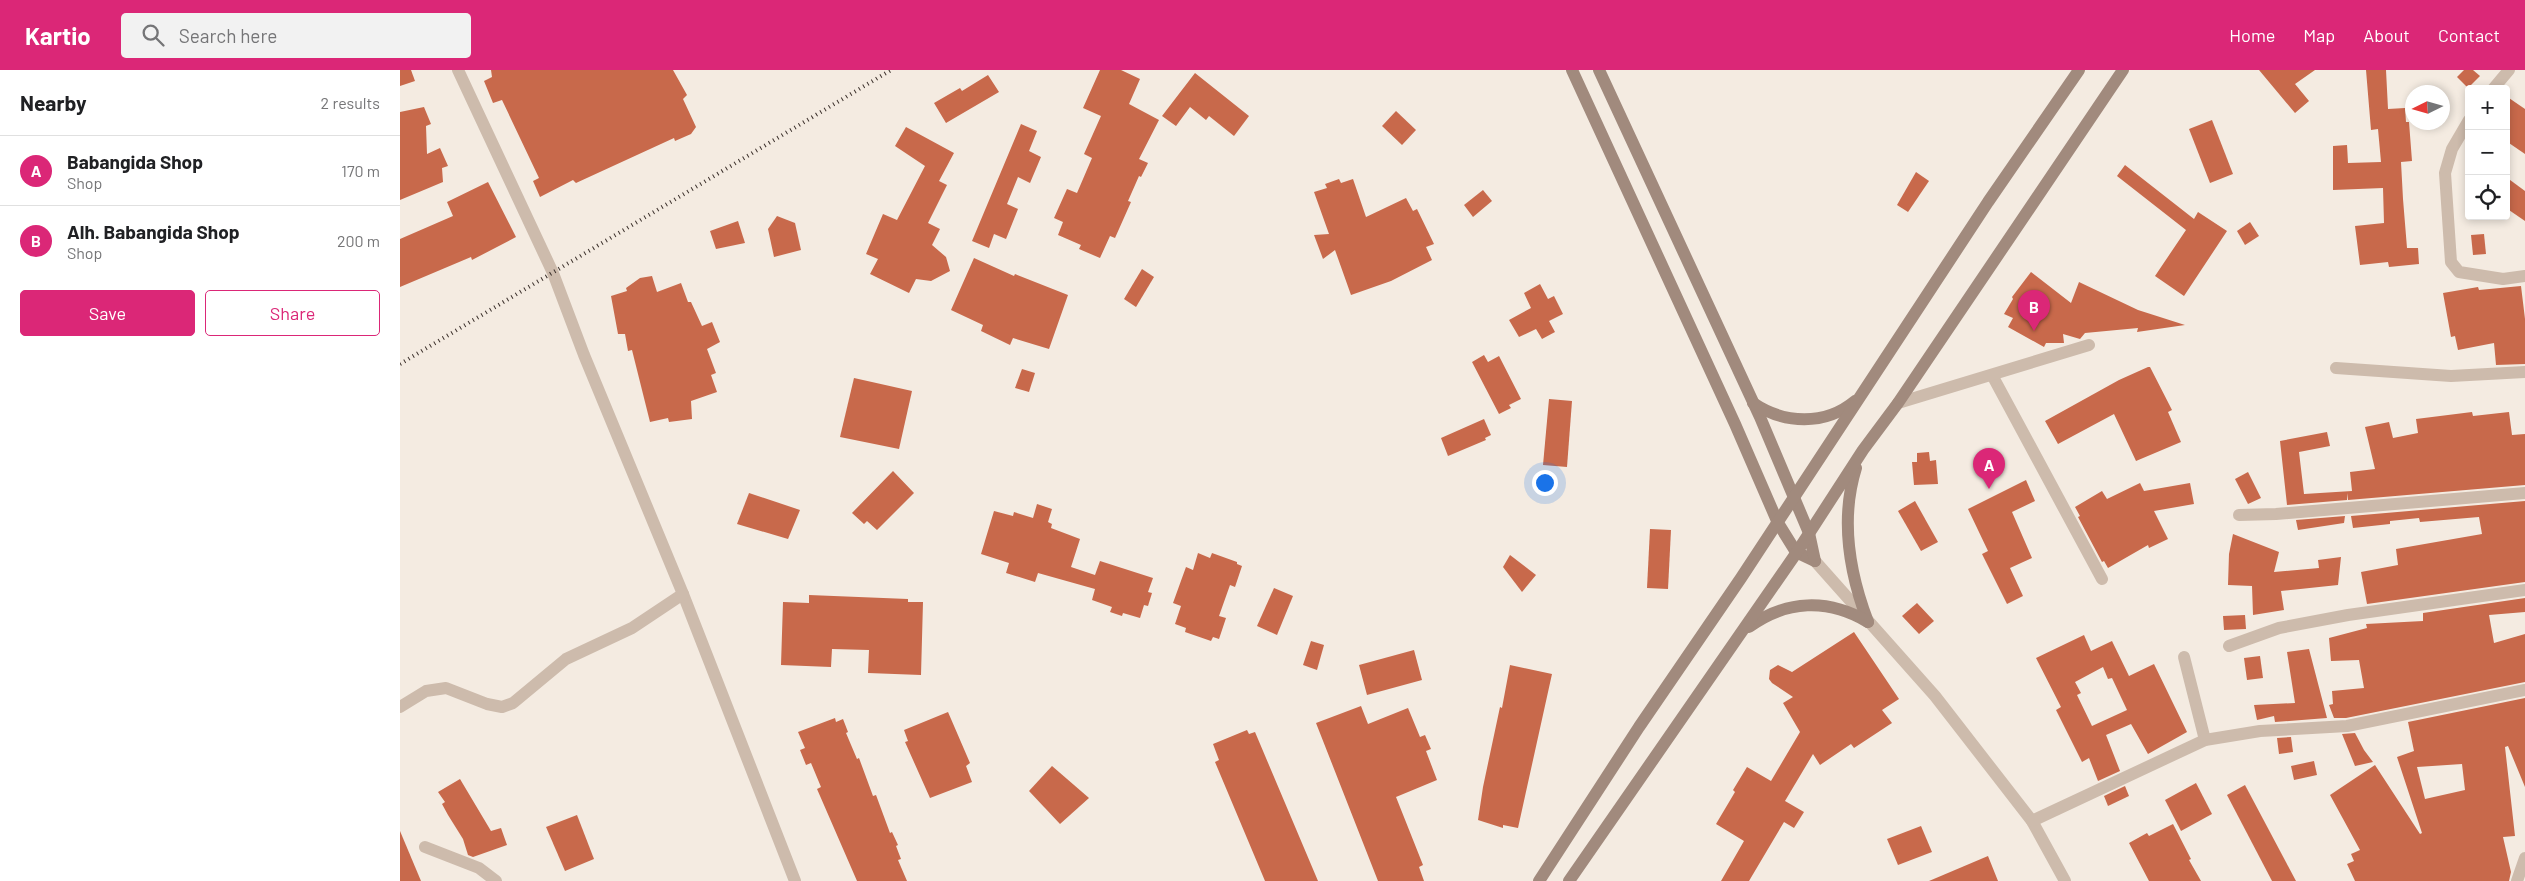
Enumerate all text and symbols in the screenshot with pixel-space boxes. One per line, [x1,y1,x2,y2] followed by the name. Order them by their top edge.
[121,13,471,58] search box
[25,21,91,50] text: Kartio
[139,21,167,49] icon: search
[179,24,277,47] text: Search here
[2229,24,2275,46] text: Home
[2303,24,2335,46] text: Map
[2363,24,2410,46] text: About
[2438,24,2500,46] text: Contact
[2405,85,2450,130] north arrow
[2465,85,2510,220] map controls
[2465,85,2510,130] button: +
[20,90,86,115] text: Nearby
[321,93,380,112] text: 2 results
[2465,130,2510,175] button: −
[67,150,203,173] text: Babangida Shop
[31,161,41,180] text: A
[341,161,380,180] text: 170 m
[67,173,102,192] text: Shop
[2465,175,2510,220] button: locate
[67,220,240,243] text: Alh. Babangida Shop
[31,231,41,250] text: B
[337,231,380,250] text: 200 m
[67,243,102,262] text: Shop
[20,290,195,336] button: Save
[205,290,380,336] button: Share
[2018,290,2050,331] pin: B
[1973,448,2005,489] pin: A
[1532,470,1558,496] your location

